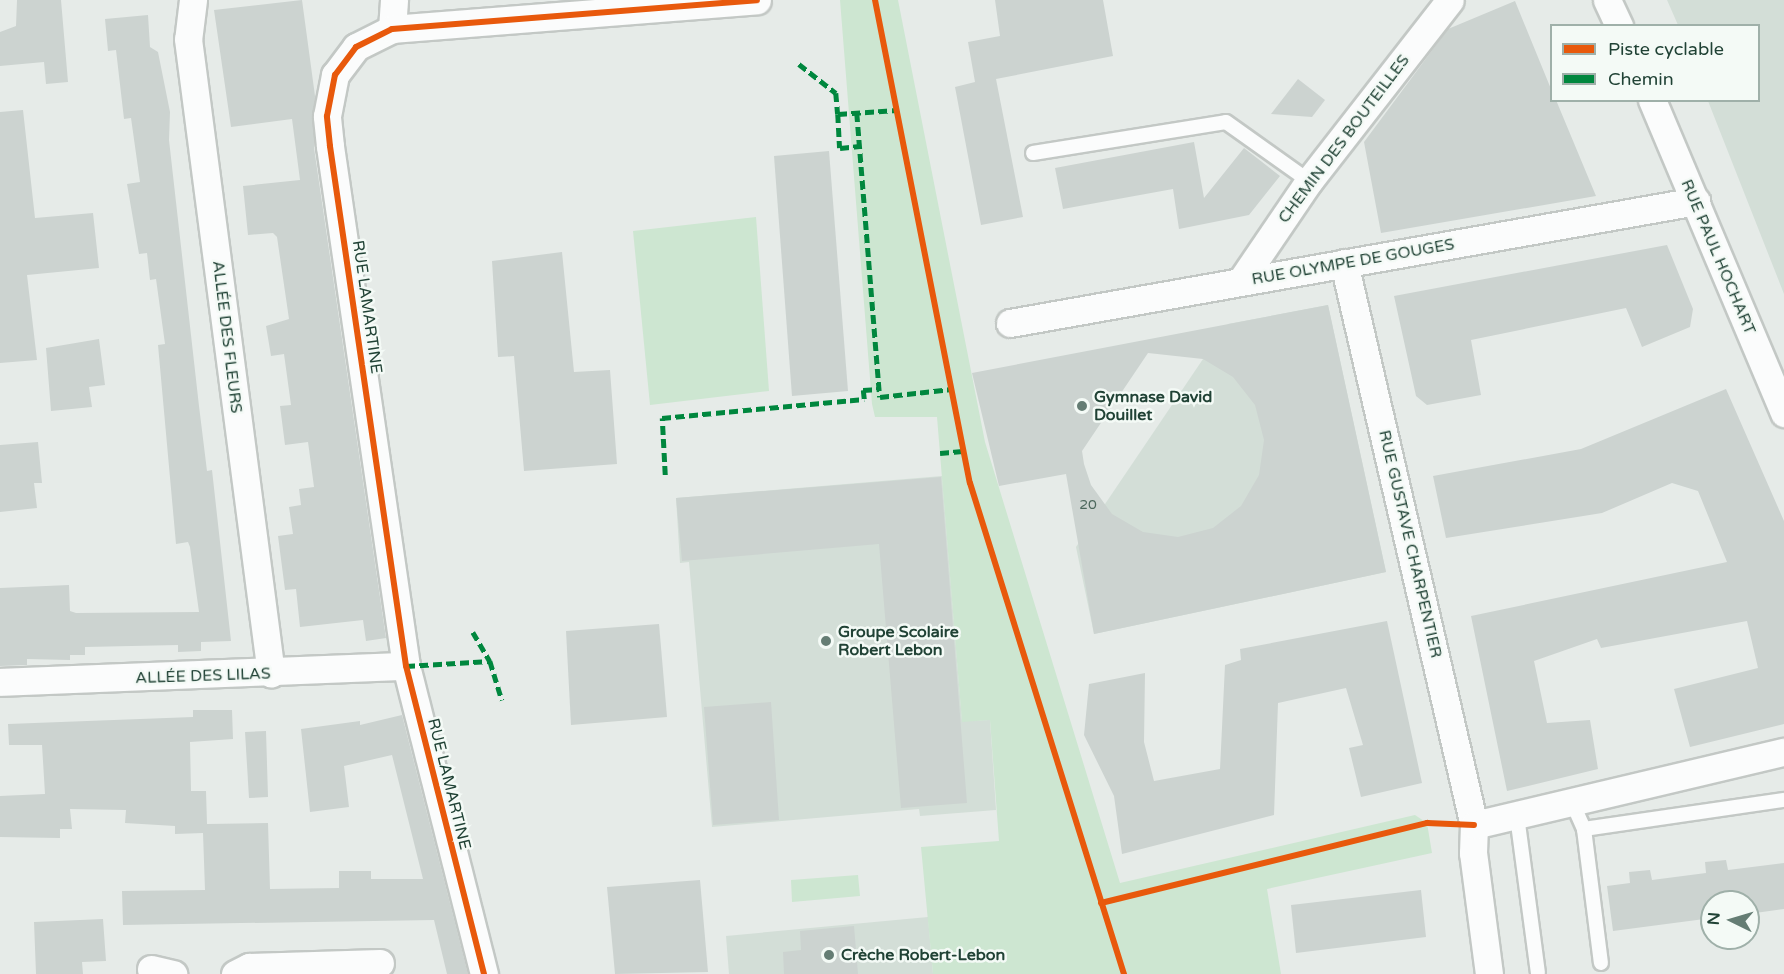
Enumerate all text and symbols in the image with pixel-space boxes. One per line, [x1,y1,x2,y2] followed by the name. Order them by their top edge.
[1550,24,1760,102] legend
[1608,38,1724,60] text: Piste cyclable
[1274,51,1414,227] street label: CHEMIN DES BOUTEILLES
[1608,68,1674,90] text: Chemin
[1677,177,1759,337] street label: RUE PAUL HOCHART
[1250,235,1456,289] street label: RUE OLYMPE DE GOUGES
[348,239,386,375] street label: RUE LAMARTINE
[208,260,246,414] street label: ALLÉE DES FLEURS
[1094,387,1212,425] place label: Gymnase David Douillet
[1075,399,1089,413] marker: Gymnase David Douillet
[1374,428,1446,660] street label: RUE GUSTAVE CHARPENTIER
[1079,497,1097,513] house number: 20
[838,622,959,660] place label: Groupe Scolaire Robert Lebon
[819,634,833,648] marker: Groupe Scolaire Robert Lebon
[135,664,271,688] street label: ALLÉE DES LILAS
[423,716,475,852] street label: RUE LAMARTINE
[1700,890,1760,950] north arrow
[1704,911,1725,926] text: N
[841,945,1005,965] place label: Crèche Robert-Lebon
[822,948,836,962] marker: Crèche Robert-Lebon

